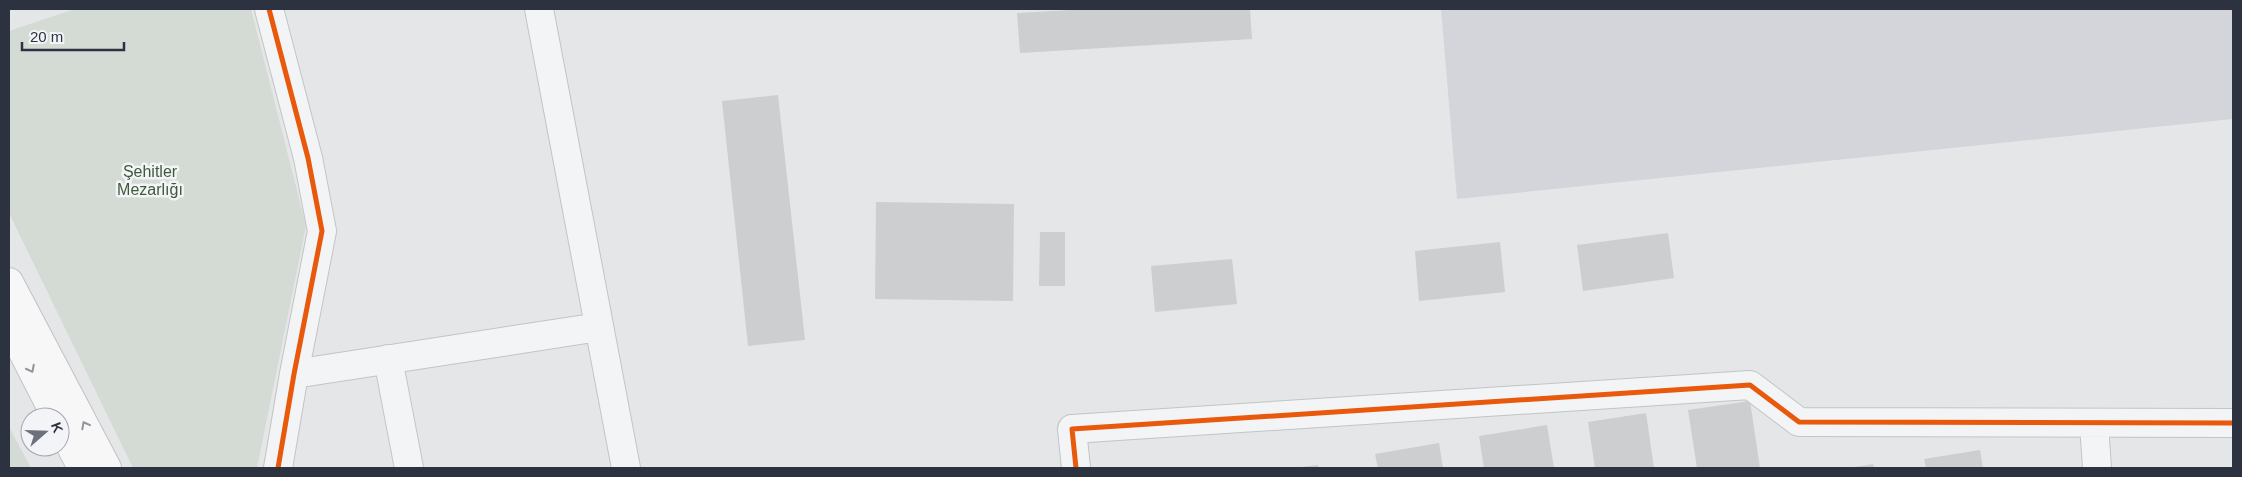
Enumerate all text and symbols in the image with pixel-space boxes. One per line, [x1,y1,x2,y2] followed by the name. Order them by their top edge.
[22,20,125,52] scale bar
[30,28,63,45] text: 20 m
[117,163,183,198] park label: Şehitler Mezarlığı
[25,363,35,372] one-way arrow
[20,407,70,457] north arrow
[48,420,66,435] text: K
[81,421,91,430] one-way arrow

